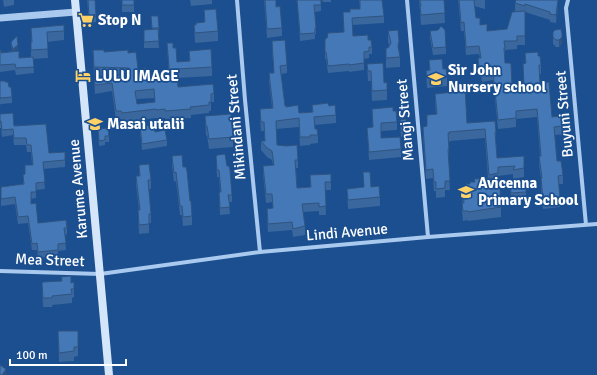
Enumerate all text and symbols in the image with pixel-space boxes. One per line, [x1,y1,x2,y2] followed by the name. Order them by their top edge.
[77,11,95,29] supermarket icon: Stop N
[98,11,142,29] place label: Stop N
[448,61,547,96] place label: Sir John Nursery school
[74,67,92,85] hotel icon: LULU IMAGE
[95,67,179,85] place label: LULU IMAGE
[427,70,445,88] school or university icon: Sir John Nursery school
[551,70,577,158] street label: Buyuni Street
[222,73,250,181] street label: Mikindani Street
[392,78,418,162] street label: Mangi Street
[86,115,104,133] school or university icon: Masai utalii
[107,115,184,133] place label: Masai utalii
[65,138,91,240] street label: Karume Avenue
[478,174,579,209] place label: Avicenna Primary School
[457,183,475,201] school or university icon: Avicenna Primary School
[305,219,389,245] street label: Lindi Avenue
[15,250,85,270] street label: Mea Street
[10,341,126,367] scale bar
[16,348,48,363] text: 100 m

